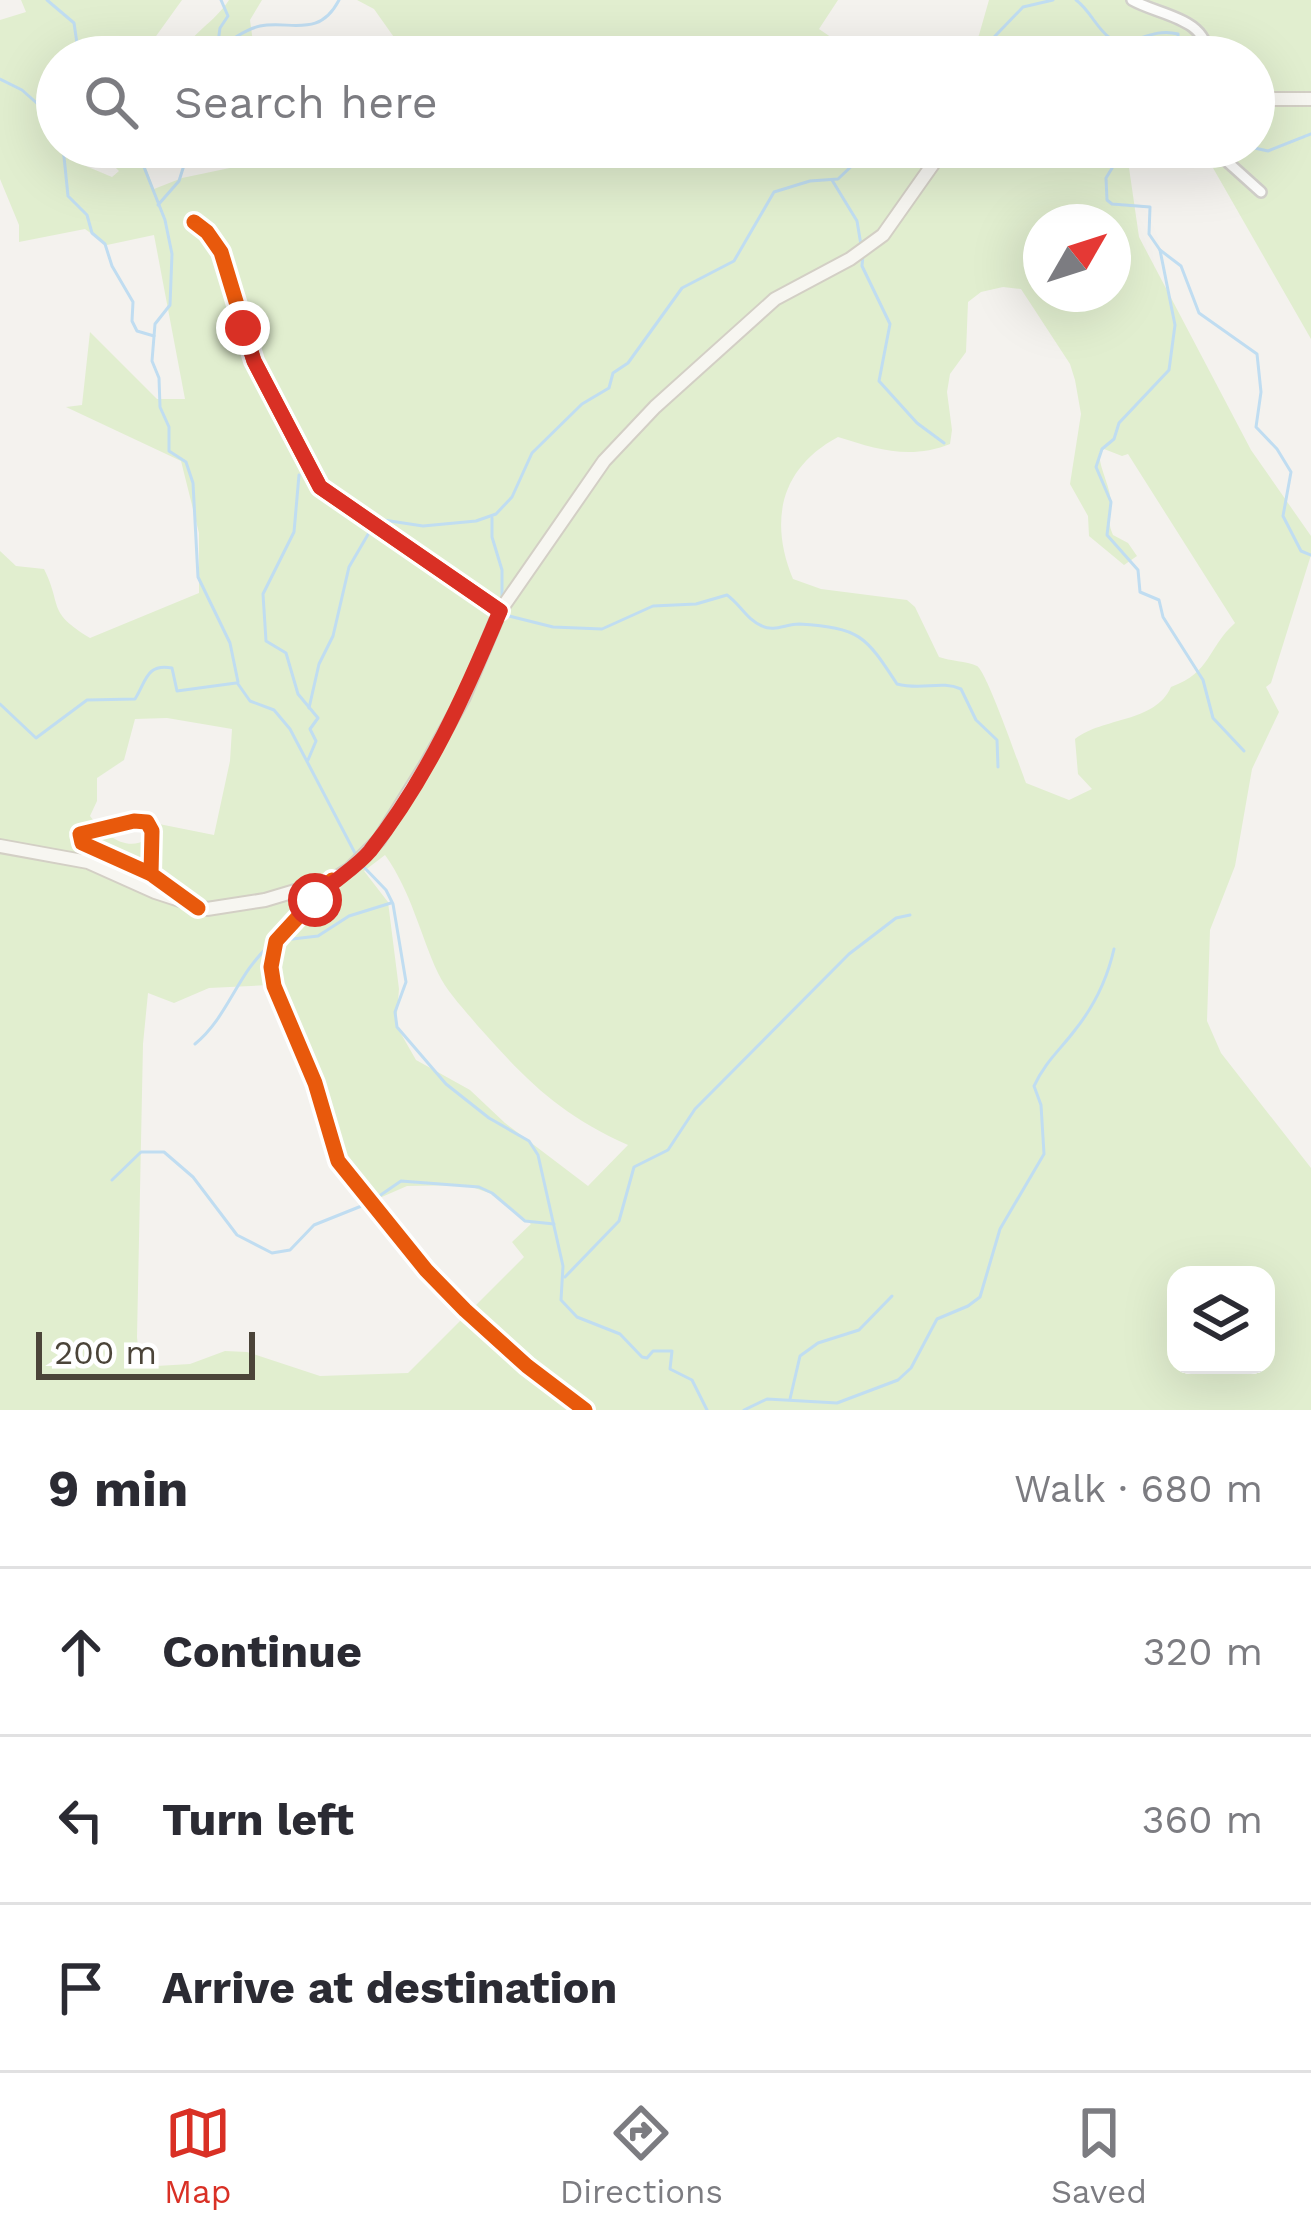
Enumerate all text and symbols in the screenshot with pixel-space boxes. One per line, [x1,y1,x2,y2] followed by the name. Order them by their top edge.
[36,36,1275,168] search box
[78,69,144,135] icon: search
[174,76,438,129] text: Search here
[1023,204,1131,312] north arrow
[216,301,270,355] route end
[288,873,342,927] route start
[1167,1266,1275,1374] map controls
[1167,1266,1275,1374] button: layers
[36,1326,255,1379] scale bar
[54,1333,157,1372] text: 200 m
[48,1459,188,1518] text: 9 min
[1014,1466,1263,1511] text: Walk · 680 m
[48,1619,114,1685] icon: ahead
[162,1625,362,1678] text: Continue
[1143,1629,1263,1674] text: 320 m
[48,1787,114,1853] icon: left
[162,1793,354,1846] text: Turn left
[1142,1797,1263,1842] text: 360 m
[48,1955,114,2021] icon: arrive
[162,1961,617,2014] text: Arrive at destination
[164,2100,231,2211] tab: Map
[560,2100,723,2211] tab: Directions
[1051,2100,1147,2211] tab: Saved

